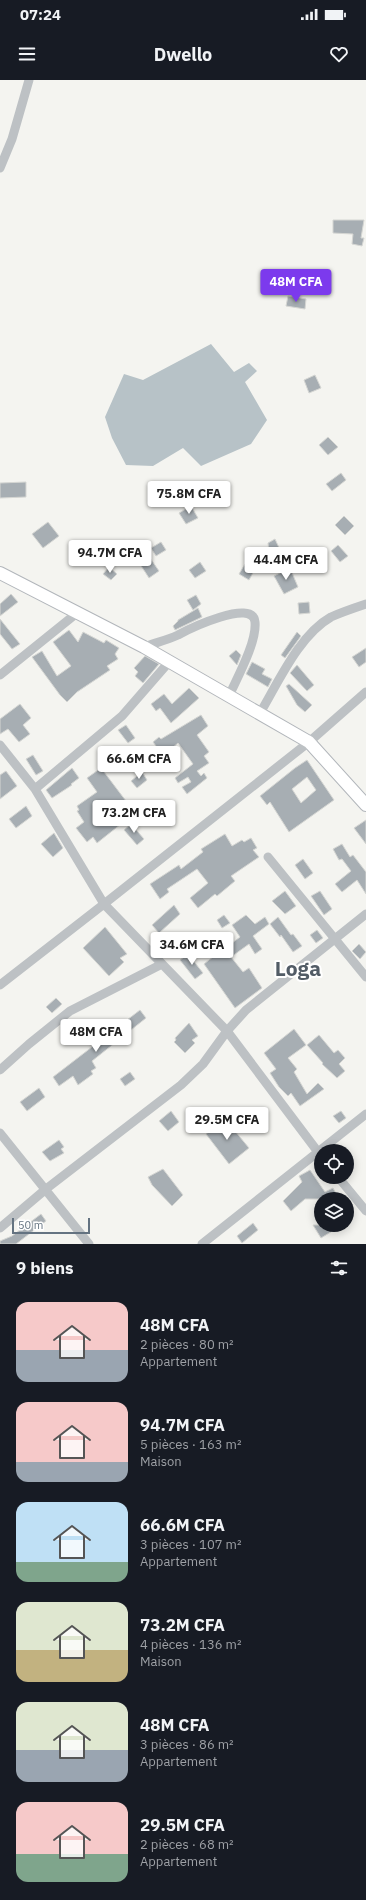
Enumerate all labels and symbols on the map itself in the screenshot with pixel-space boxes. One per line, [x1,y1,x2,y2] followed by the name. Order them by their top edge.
[259,269,333,303] pin: 48M CFA
[143,481,235,515] pin: 75.8M CFA
[64,540,156,574] pin: 94.7M CFA
[240,547,332,581] pin: 44.4M CFA
[93,746,185,780] pin: 66.6M CFA
[88,800,180,834] pin: 73.2M CFA
[146,932,238,966] pin: 34.6M CFA
[275,954,321,982] district label: Loga
[59,1019,133,1053] pin: 48M CFA
[181,1107,273,1141] pin: 29.5M CFA
[12,1216,90,1235] scale bar

